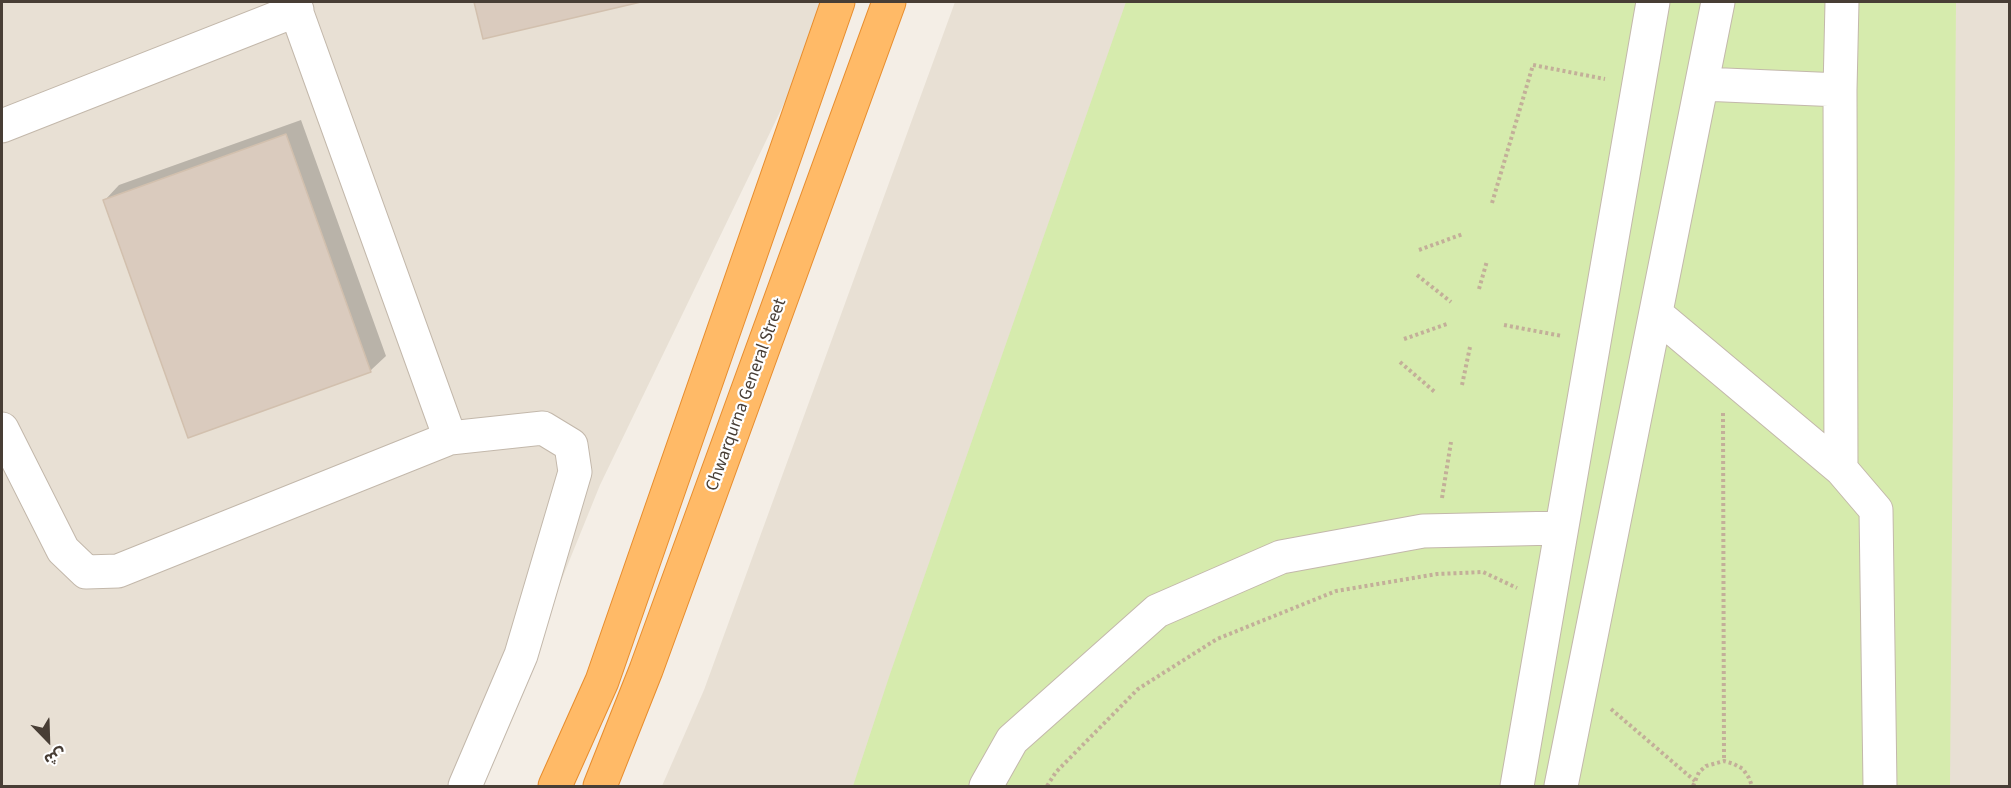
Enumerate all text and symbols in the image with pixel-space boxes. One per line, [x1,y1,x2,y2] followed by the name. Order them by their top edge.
[702,296,792,494] street label: Chwarqurna General Street
[18,710,78,770] north arrow
[41,742,69,771] text: ش

